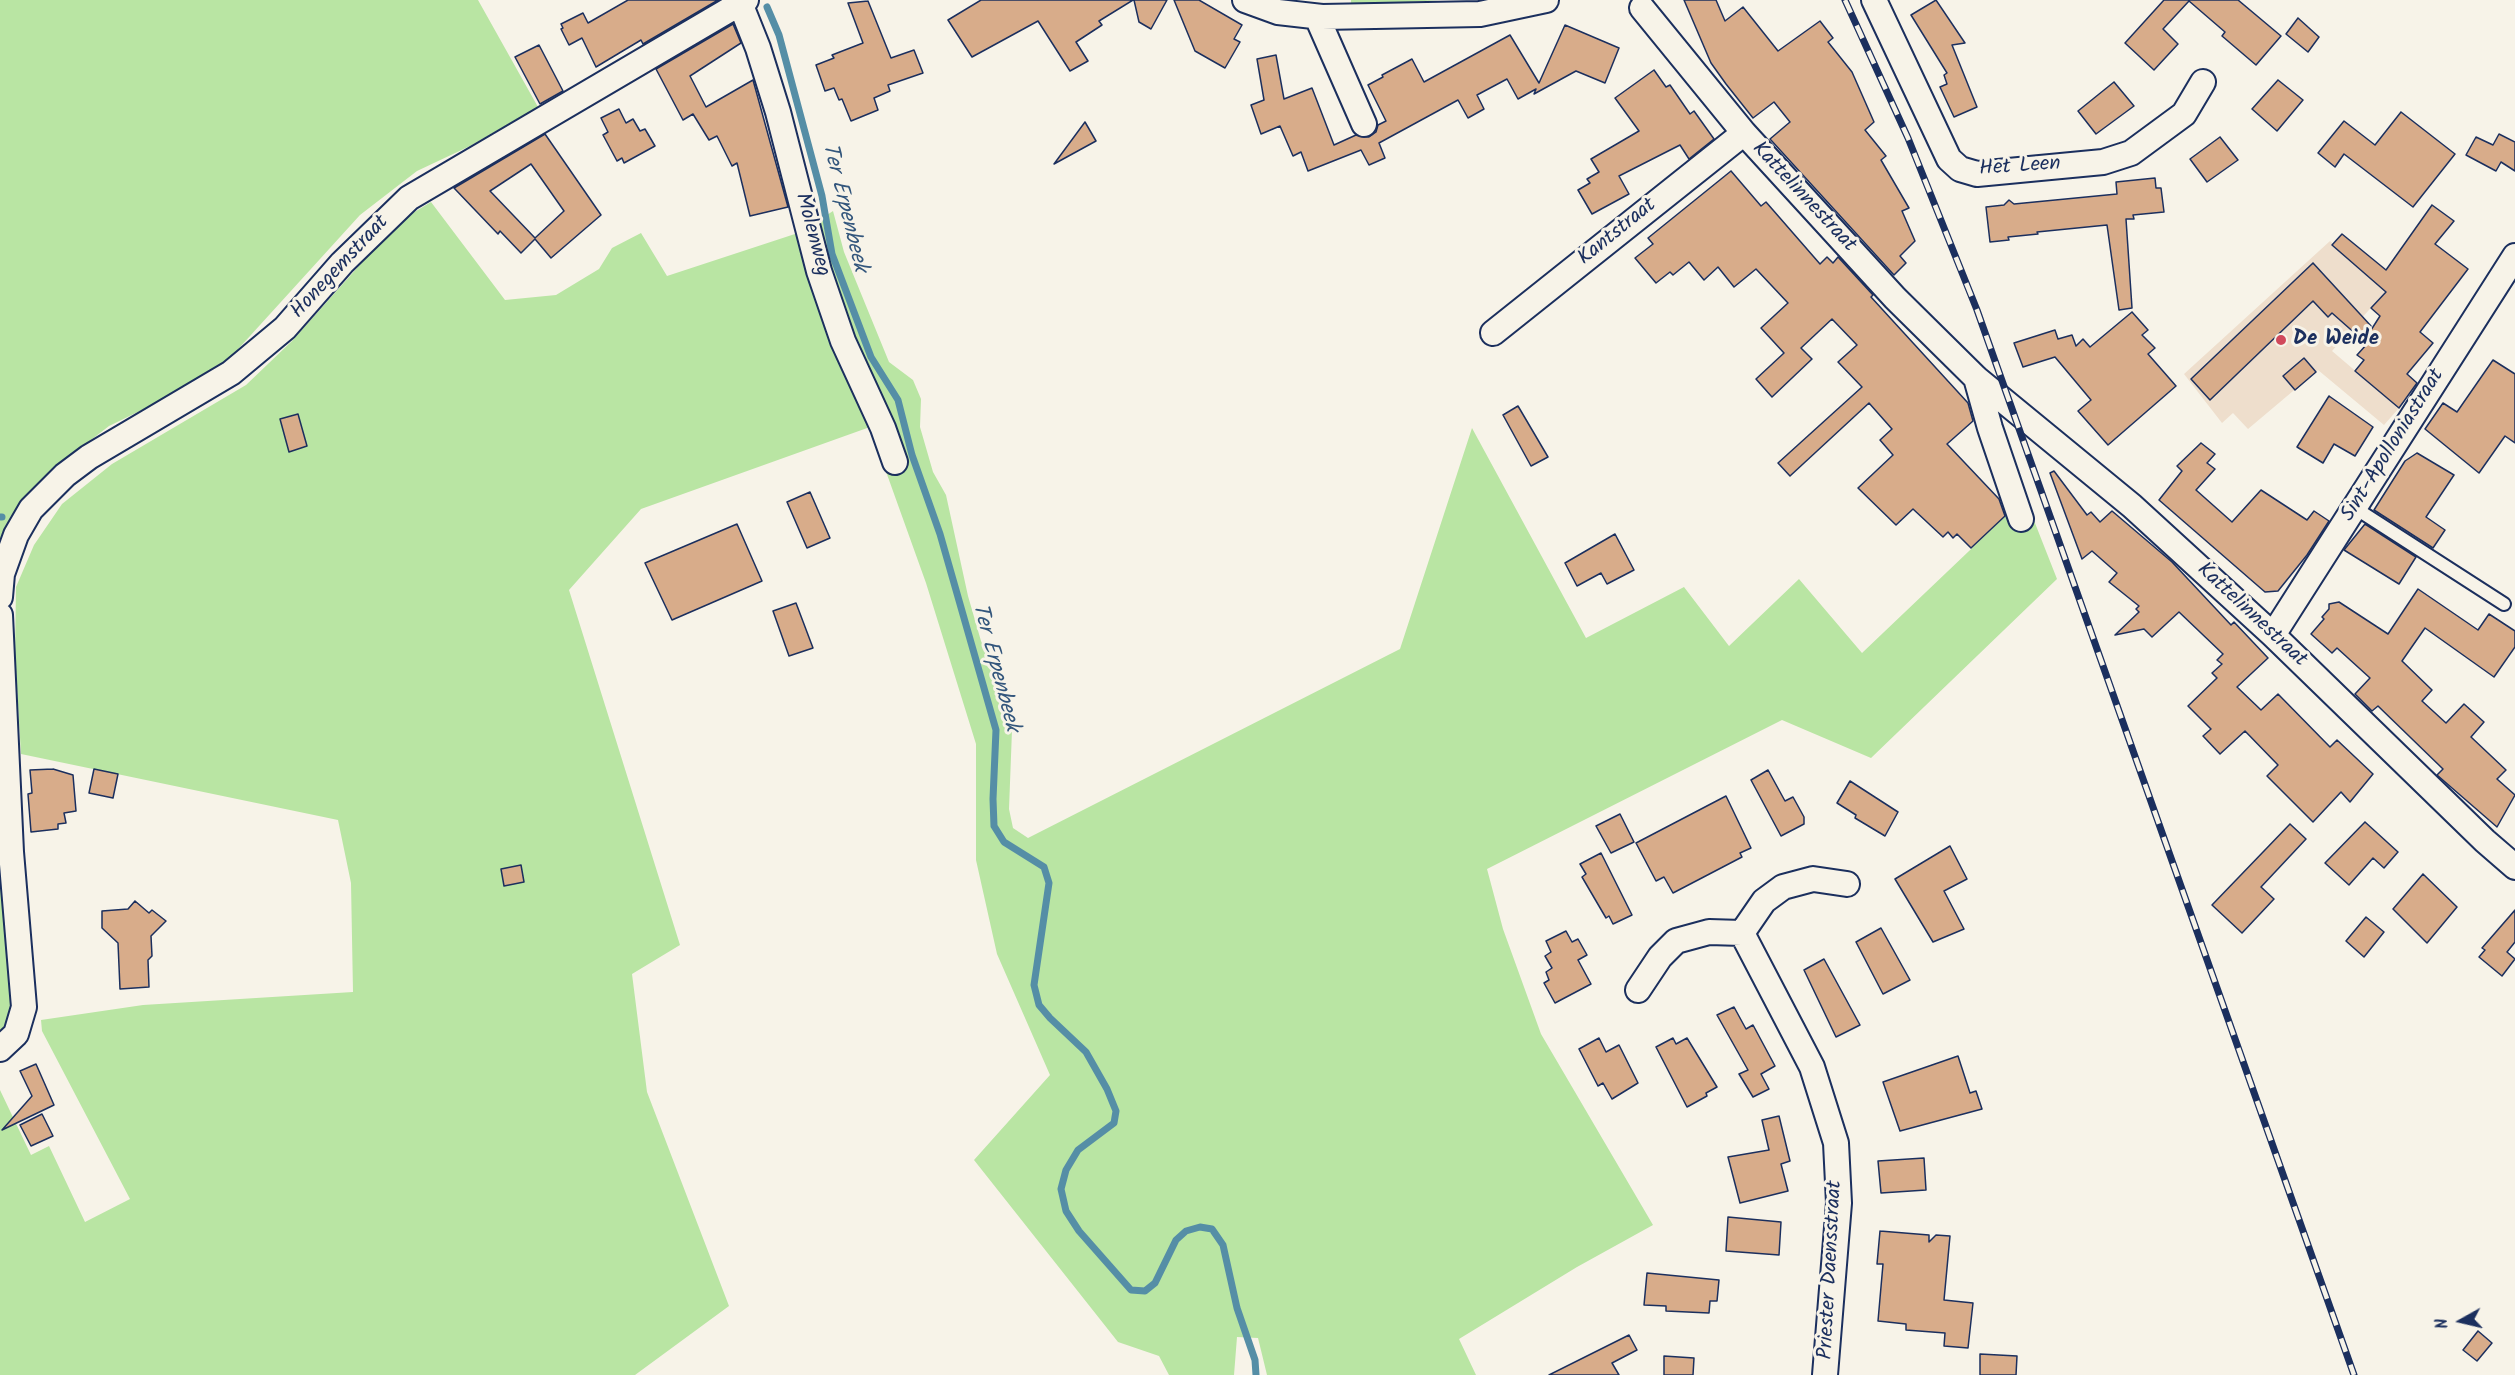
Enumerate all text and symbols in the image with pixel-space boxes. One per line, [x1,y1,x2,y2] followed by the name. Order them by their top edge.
[1745,138,1861,258] street label: Kattelinnestraat
[814,141,872,275] water label: Ter Erpenbeek
[1978,153,2062,183] street label: Het Leen
[788,190,834,280] street label: Molenweg
[1574,194,1662,272] street label: Kantstraat
[287,211,395,325] street label: Honegemstraat
[2293,327,2379,353] place label: De Weide
[2274,333,2288,347] marker: De Weide
[2337,365,2451,527] street label: Sint-Apolloniastraat
[2191,558,2311,674] street label: Kattelinnestraat
[964,601,1024,735] water label: Ter Erpenbeek
[1815,1180,1849,1360] street label: Priester Daensstraat
[2431,1291,2491,1351] north arrow
[2430,1317,2456,1330] text: N

